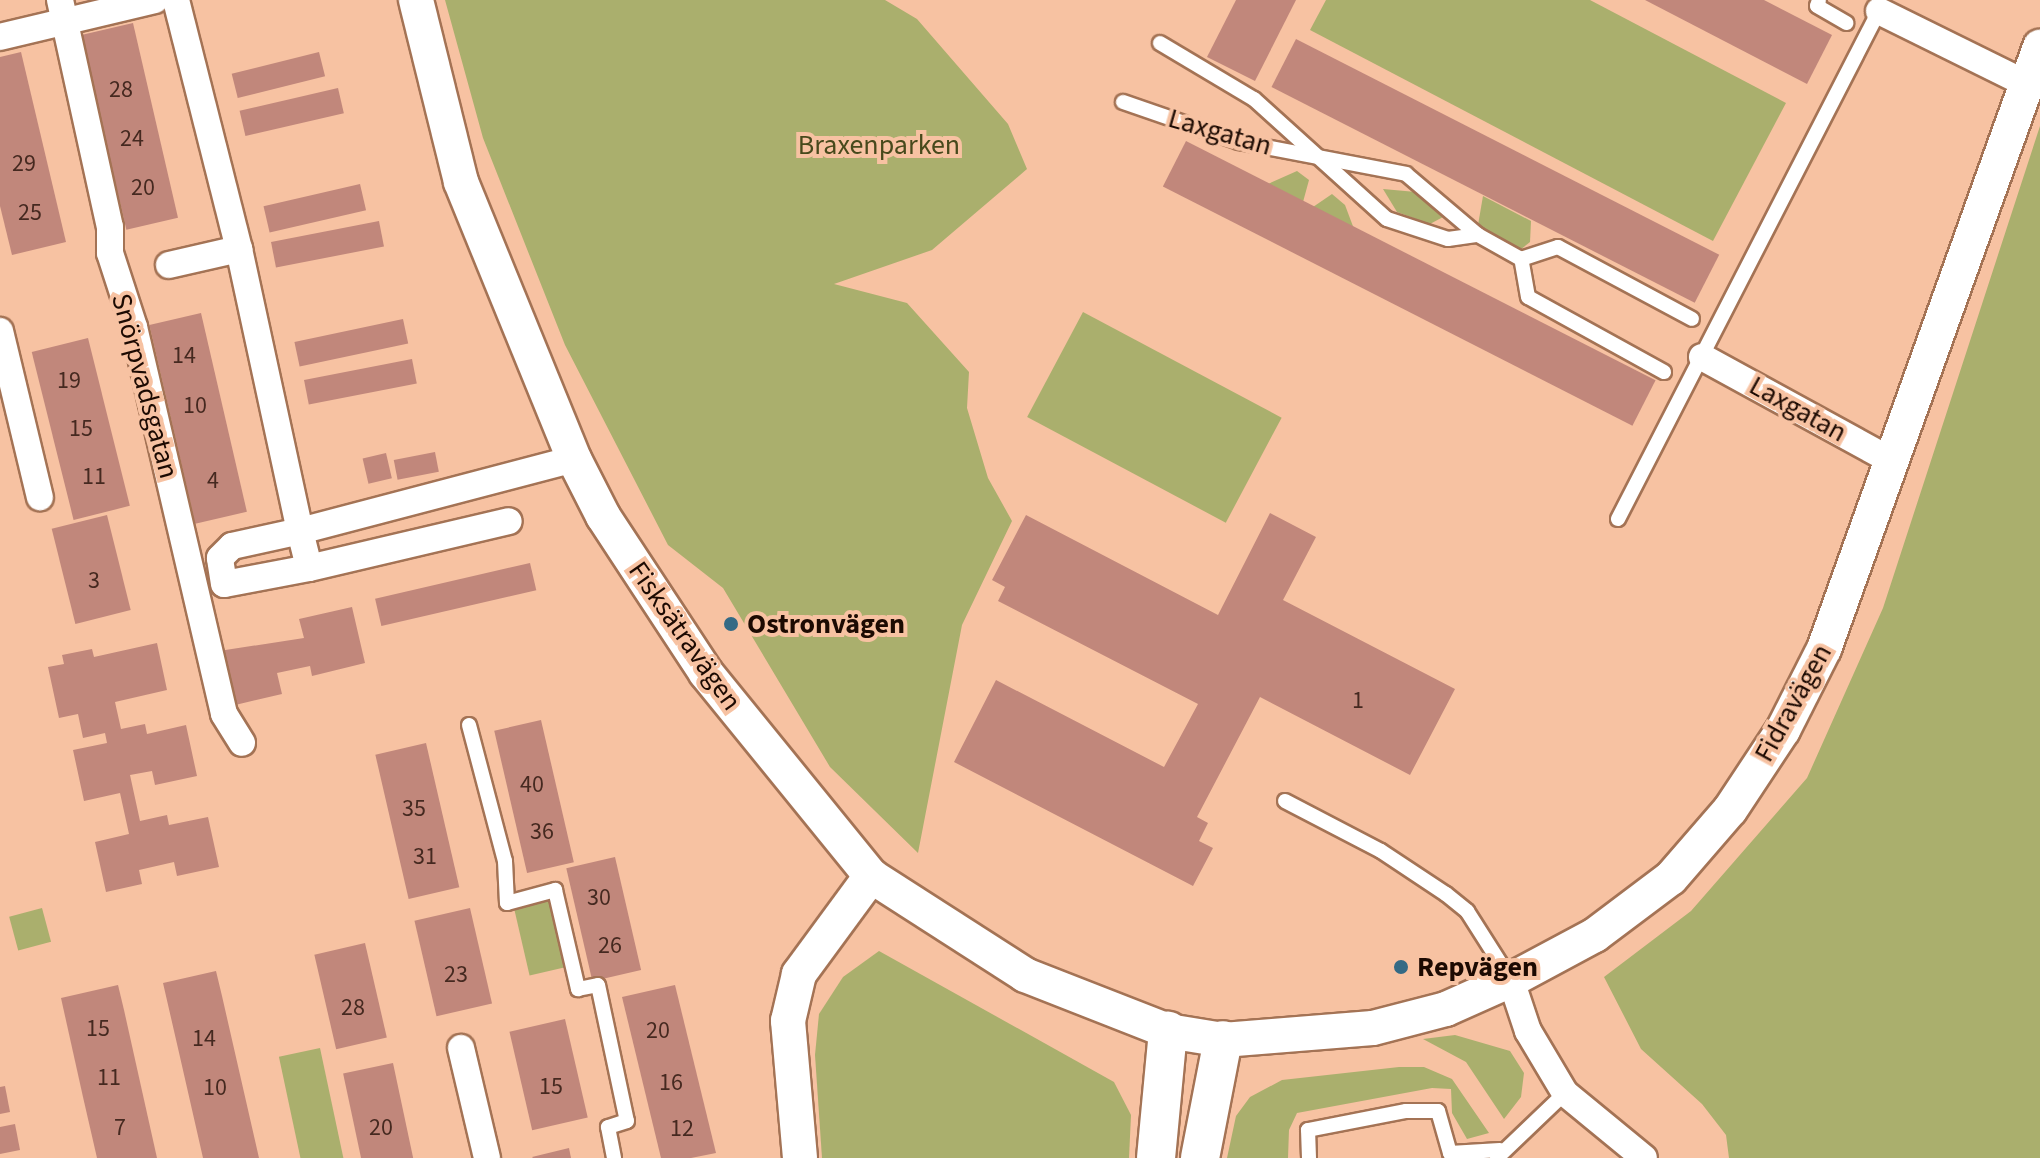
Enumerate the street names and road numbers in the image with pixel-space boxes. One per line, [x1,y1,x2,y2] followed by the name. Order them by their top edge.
[1164,101,1276,163] street label: Laxgatan
[104,290,186,482] street label: Snörpvadsgatan
[1744,369,1852,449] street label: Laxgatan
[621,555,749,717] street label: Fisksätravägen
[1747,638,1839,768] street label: Fidravägen

